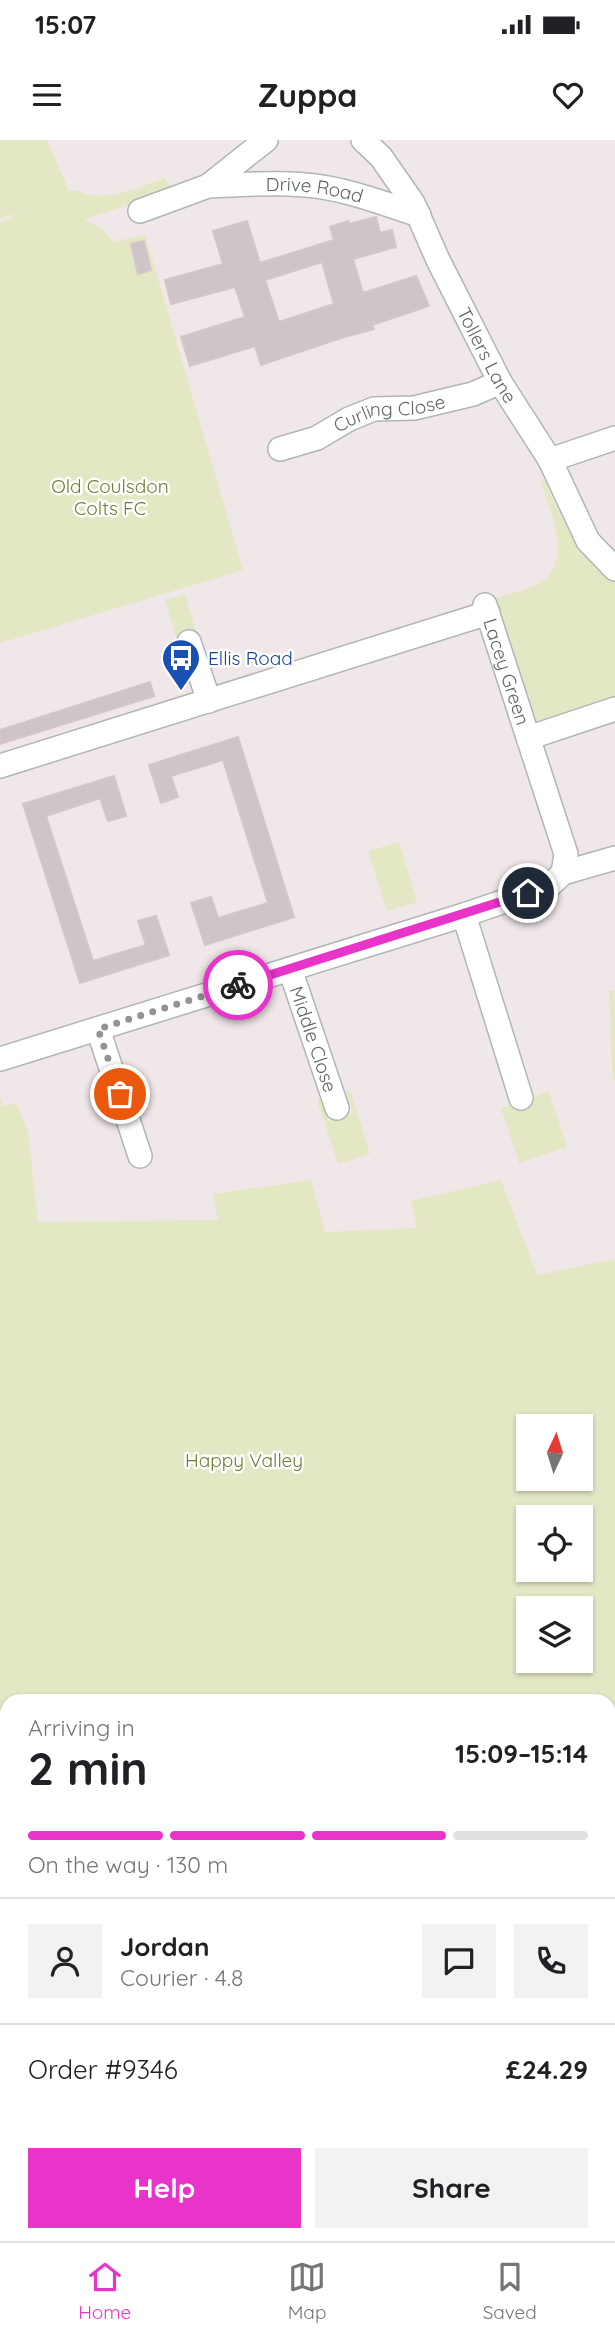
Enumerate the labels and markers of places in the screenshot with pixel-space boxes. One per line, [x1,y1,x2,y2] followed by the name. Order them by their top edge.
[160,637,202,692] bus stop icon: Ellis Road
[208,646,293,670] place label: Ellis Road
[498,863,558,923] pin
[90,1064,150,1124] pin

